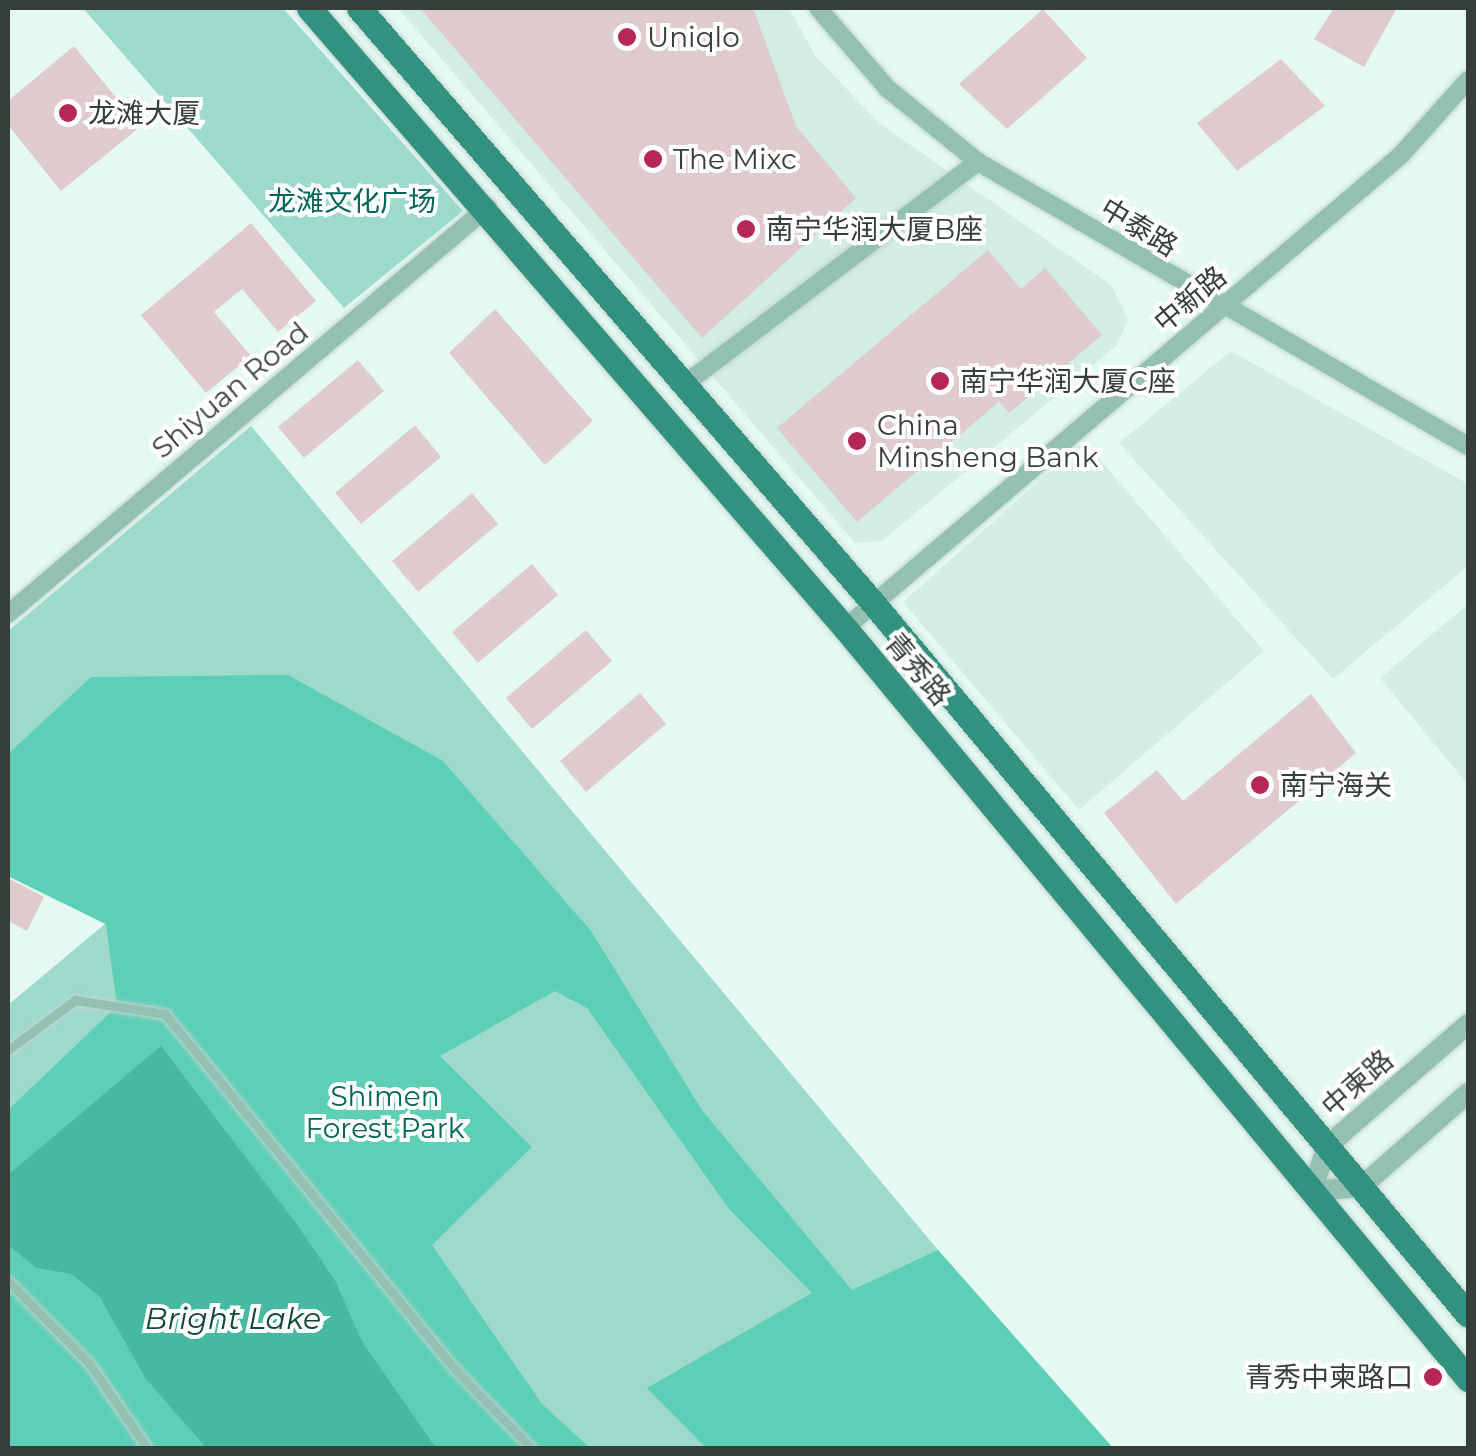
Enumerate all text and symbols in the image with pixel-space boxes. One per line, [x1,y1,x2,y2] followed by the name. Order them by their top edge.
[647,20,740,54] place label: Uniqlo
[616,26,638,48] marker: Uniqlo
[88,96,200,130] place label: 龙滩大厦
[57,102,79,124] marker: 龙滩大厦
[673,142,797,176] place label: The Mixc
[642,148,664,170] marker: The Mixc
[268,184,436,218] park label: 龙滩文化广场
[1094,191,1184,263] street label: 中泰路
[766,212,983,246] place label: 南宁华润大厦B座
[735,218,757,240] marker: 南宁华润大厦B座
[1147,259,1233,339] street label: 中新路
[145,315,315,465] street label: Shiyuan Road
[960,364,1176,398] place label: 南宁华润大厦C座
[929,370,951,392] marker: 南宁华润大厦C座
[877,408,1098,474] place label: China Minsheng Bank
[846,430,868,452] marker: China Minsheng Bank
[878,626,958,712] street label: 青秀路
[1280,768,1392,802] place label: 南宁海关
[1249,774,1271,796] marker: 南宁海关
[1314,1043,1400,1123] street label: 中柬路
[306,1079,464,1145] park label: Shimen Forest Park
[145,1301,321,1337] water label: Bright Lake
[1245,1360,1413,1394] place label: 青秀中柬路口
[1422,1366,1444,1388] marker: 青秀中柬路口

